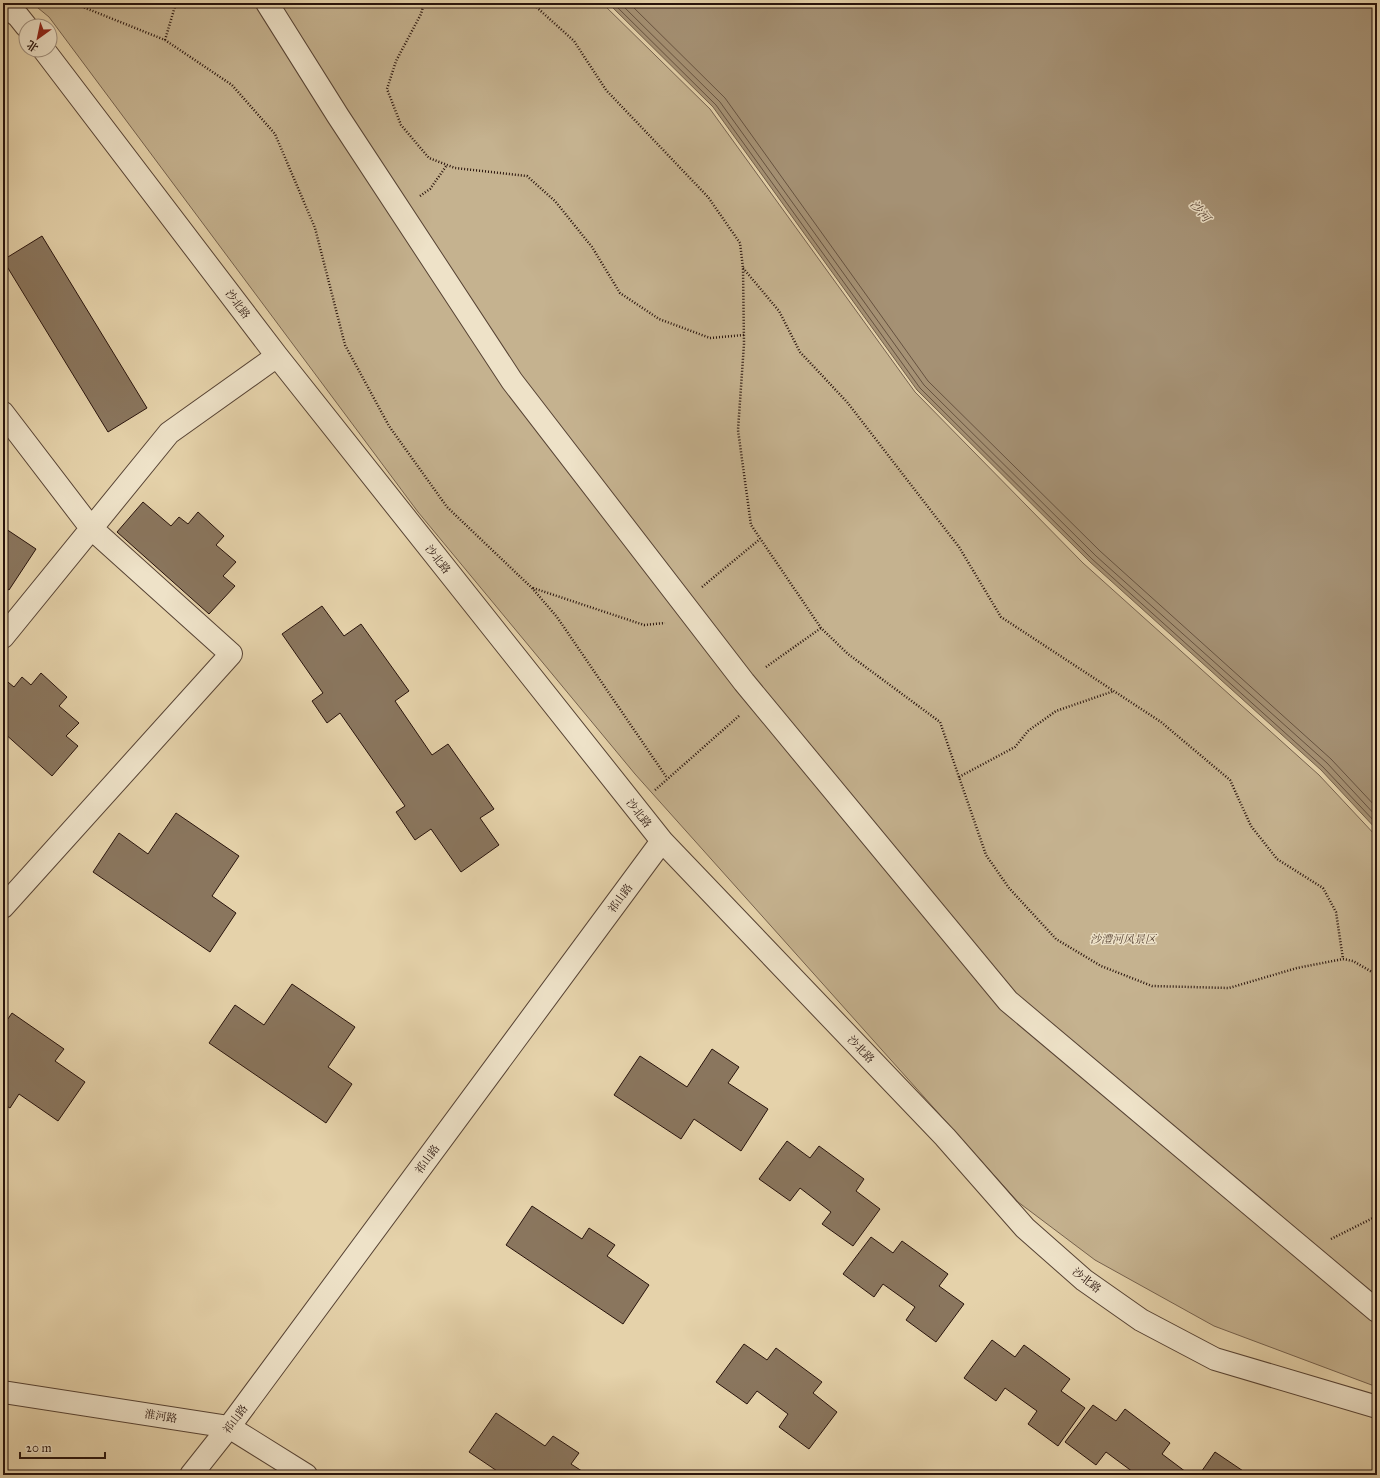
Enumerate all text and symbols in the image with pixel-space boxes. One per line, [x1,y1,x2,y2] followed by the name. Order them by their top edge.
[18,18,58,58] north arrow
[25,38,41,54] text: 北
[1187,197,1214,226] water label: 沙河
[222,287,253,321] street label: 沙北路
[422,542,453,576] street label: 沙北路
[623,796,654,830] street label: 沙北路
[605,881,635,915] street label: 祁山路
[1090,933,1158,946] park label: 沙澧河风景区
[845,1033,877,1066] street label: 沙北路
[412,1142,442,1176] street label: 祁山路
[1070,1265,1104,1296] street label: 沙北路
[220,1402,251,1436] street label: 祁山路
[144,1407,178,1425] street label: 淮河路
[20,1434,105,1460] scale bar
[26,1441,52,1455] text: 20 m

